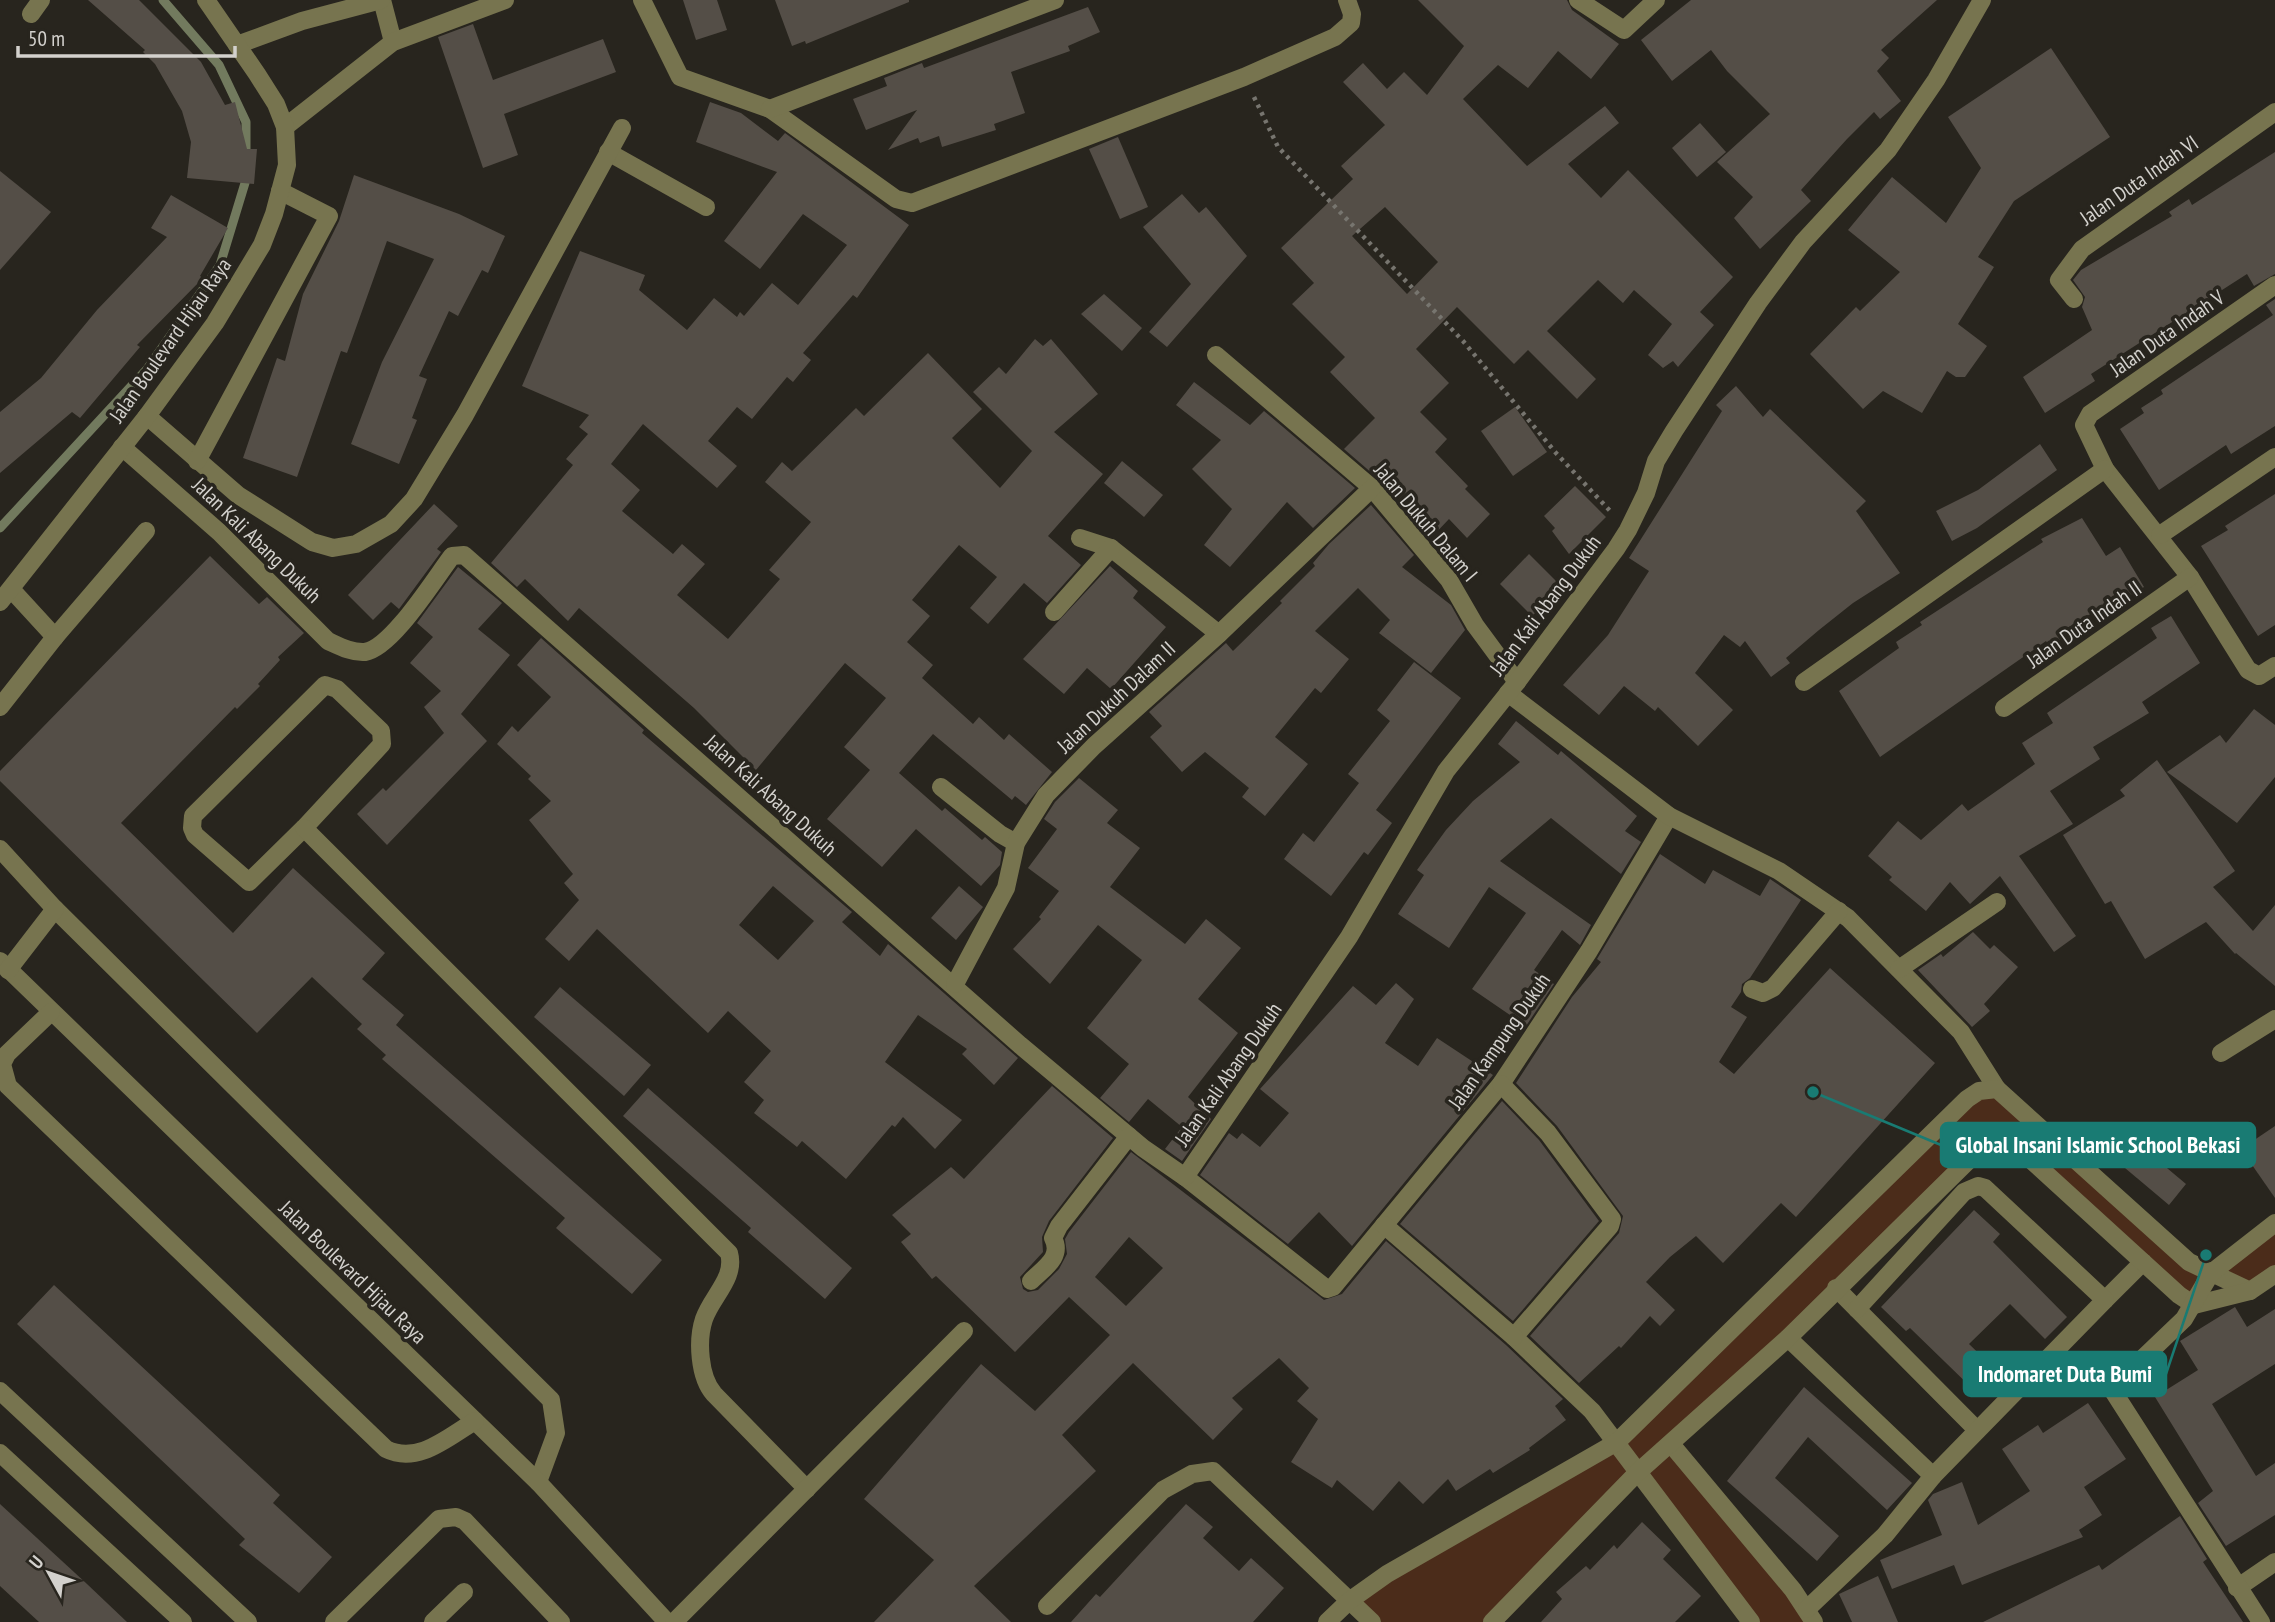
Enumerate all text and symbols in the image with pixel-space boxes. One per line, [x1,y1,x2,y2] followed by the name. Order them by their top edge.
[18,14,234,58] scale bar
[28,25,65,52] text: 50 m
[2074,129,2204,231] street label: Jalan Duta Indah VI
[103,253,237,428] street label: Jalan Boulevard Hijau Raya
[2104,283,2230,383] street label: Jalan Duta Indah V
[1368,456,1484,587] street label: Jalan Dukuh Dalam I
[186,471,327,608] street label: Jalan Kali Abang Dukuh
[1483,529,1607,681] street label: Jalan Kali Abang Dukuh
[2020,574,2147,674] street label: Jalan Duta Indah II
[1050,635,1181,759] street label: Jalan Dukuh Dalam II
[698,728,843,862] street label: Jalan Kali Abang Dukuh
[1441,968,1556,1115] street label: Jalan Kampung Dukuh
[1168,997,1287,1152] street label: Jalan Kali Abang Dukuh
[1941,1123,2255,1167] callout: Global Insani Islamic School Bekasi
[1956,1130,2240,1159] text: Global Insani Islamic School Bekasi
[273,1194,432,1349] street label: Jalan Boulevard Hijau Raya
[1964,1352,2166,1396] callout: Indomaret Duta Bumi
[1978,1359,2152,1388] text: Indomaret Duta Bumi
[14,1538,84,1608] north arrow
[24,1551,48,1574] text: U

